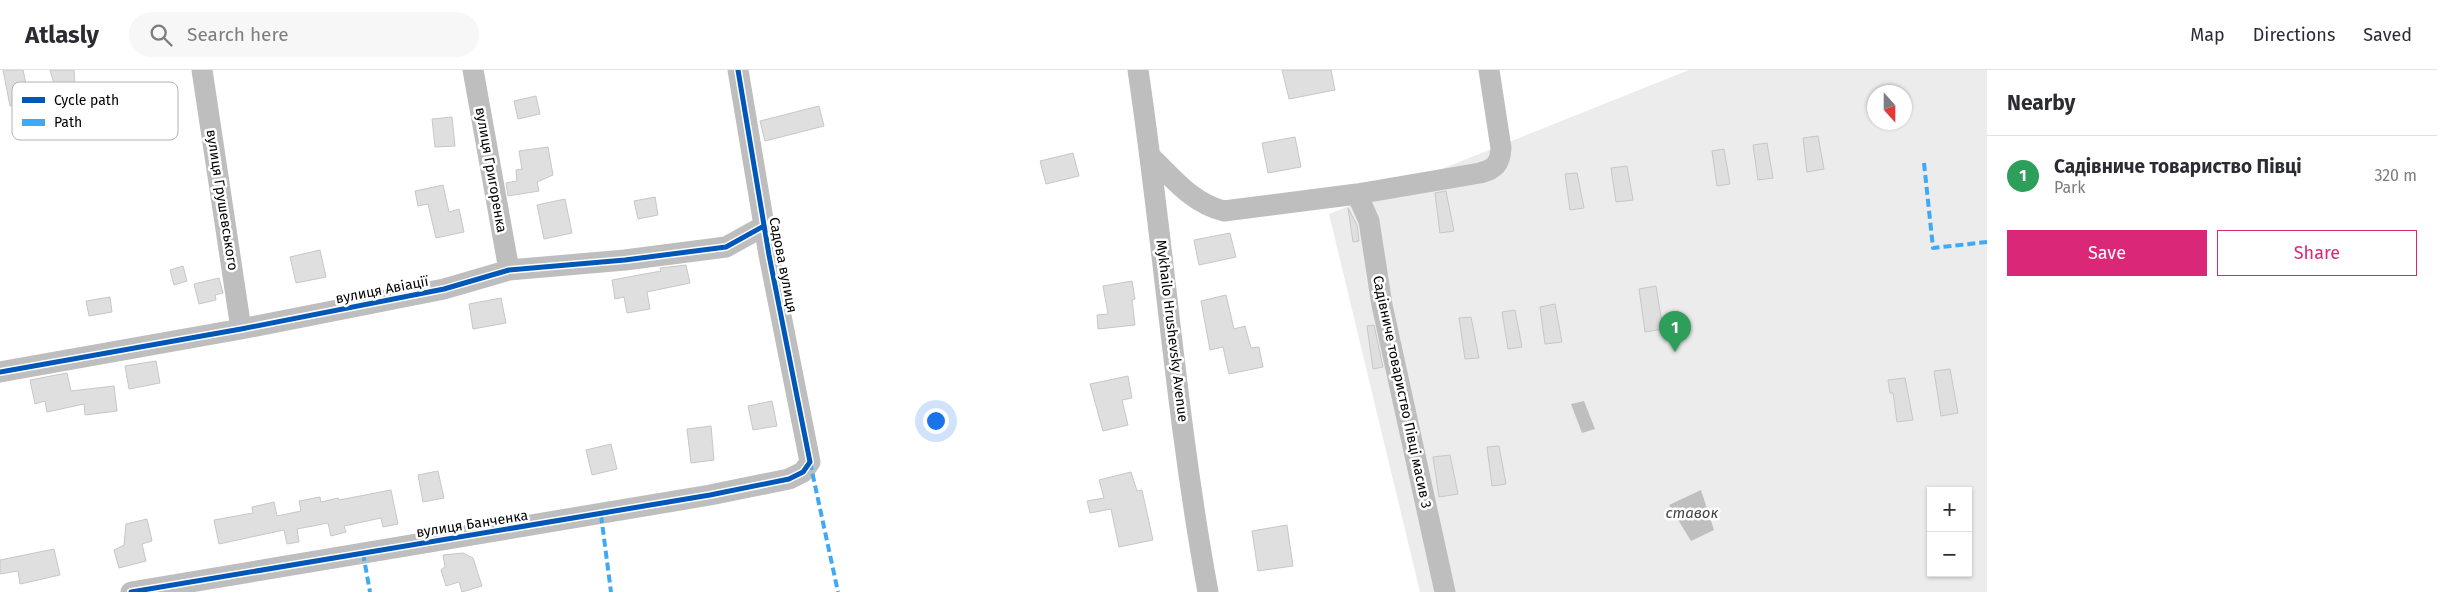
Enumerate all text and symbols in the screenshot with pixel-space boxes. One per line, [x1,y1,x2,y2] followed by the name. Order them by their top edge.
[129,12,479,57] search box
[25,21,99,49] text: Atlasly
[147,21,175,49] icon: search
[187,23,289,46] text: Search here
[2190,24,2225,46] text: Map
[2253,24,2335,46] text: Directions
[2363,24,2412,46] text: Saved
[12,82,178,140] legend
[1867,85,1912,130] north arrow
[2007,90,2075,116] text: Nearby
[54,92,119,109] text: Cycle path
[472,106,510,234] street label: вулиця Григоренка
[54,114,82,131] text: Path
[202,128,242,272] street label: вулиця Грушевського
[2054,155,2302,178] text: Садівниче товариство Півці
[2019,166,2027,185] text: 1
[2374,166,2417,185] text: 320 m
[2054,178,2086,197] text: Park
[765,216,801,314] street label: Садова вулиця
[2007,230,2207,276] button: Save
[2217,230,2417,276] button: Share
[1152,239,1192,423] street label: Mykhailo Hrushevsky Avenue
[334,272,431,307] street label: вулиця Авіації
[1369,274,1435,510] street label: Садівниче товариство Півці масив 3
[1659,311,1691,352] pin: 1
[923,408,949,434] your location
[1927,487,1972,577] map controls
[1927,487,1972,532] button: +
[1666,504,1719,522] water label: ставок
[415,507,529,541] street label: вулиця Банченка
[1927,532,1972,577] button: −

